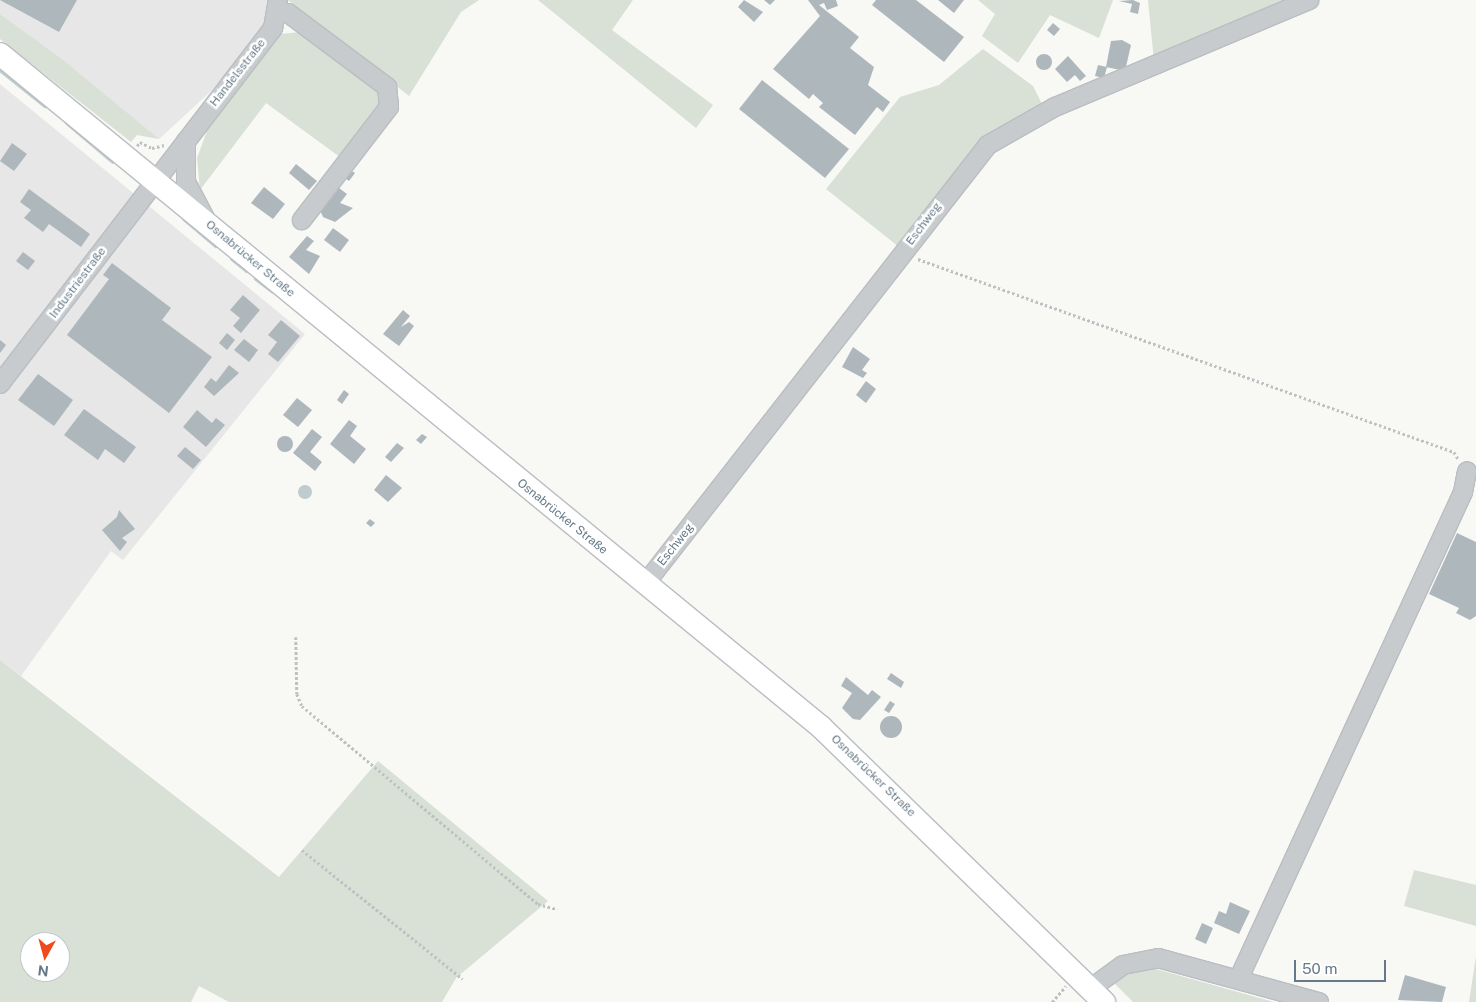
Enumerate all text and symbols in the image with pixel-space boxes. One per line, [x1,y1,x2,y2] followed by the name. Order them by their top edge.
[207,36,269,110] street label: Handelsstraße
[903,200,945,248] street label: Eschweg
[202,218,298,300] street label: Osnabrücker Straße
[47,245,109,321] street label: Industriestraße
[514,476,610,558] street label: Osnabrücker Straße
[655,521,697,569] street label: Eschweg
[828,732,918,820] street label: Osnabrücker Straße
[20,932,70,982] north arrow
[1296,950,1388,982] scale bar
[1302,960,1337,977] text: 50 m
[37,962,50,980] text: N

